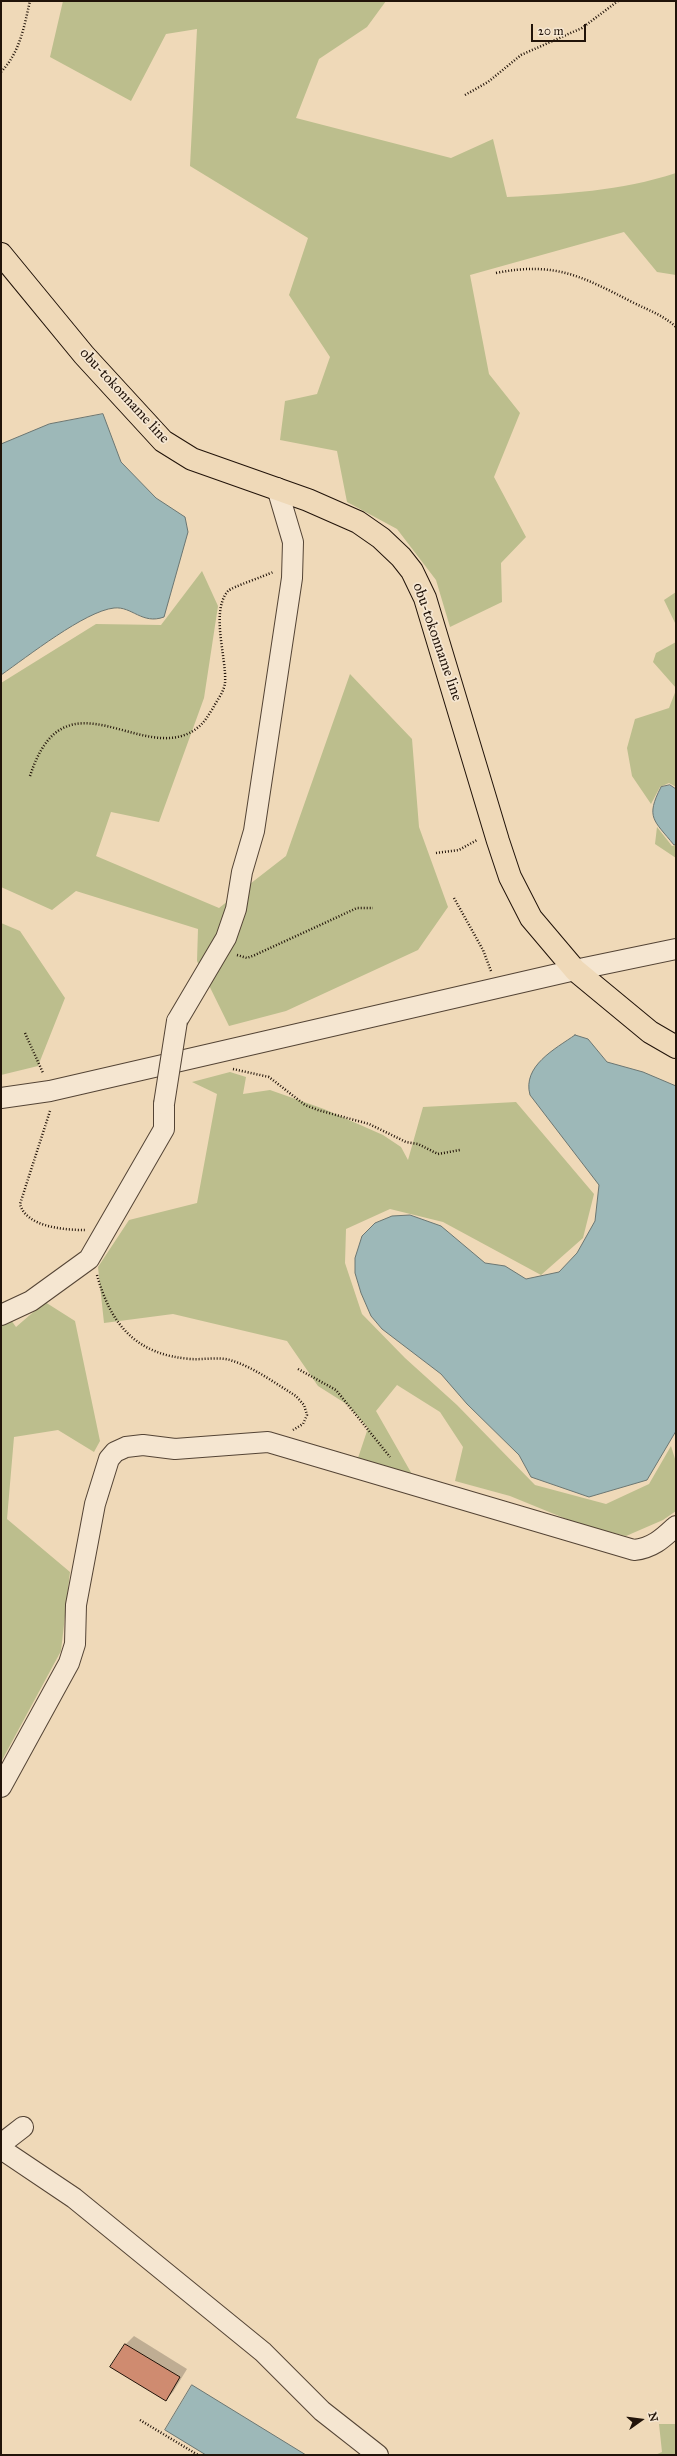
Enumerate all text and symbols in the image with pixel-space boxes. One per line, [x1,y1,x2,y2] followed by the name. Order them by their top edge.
[533,16,588,42] scale bar
[538,24,564,38] text: 20 m
[75,345,173,447] street label: obu-tokonname line
[408,581,466,703] street label: obu-tokonname line
[621,2400,661,2440] north arrow
[646,2411,661,2423] text: N

